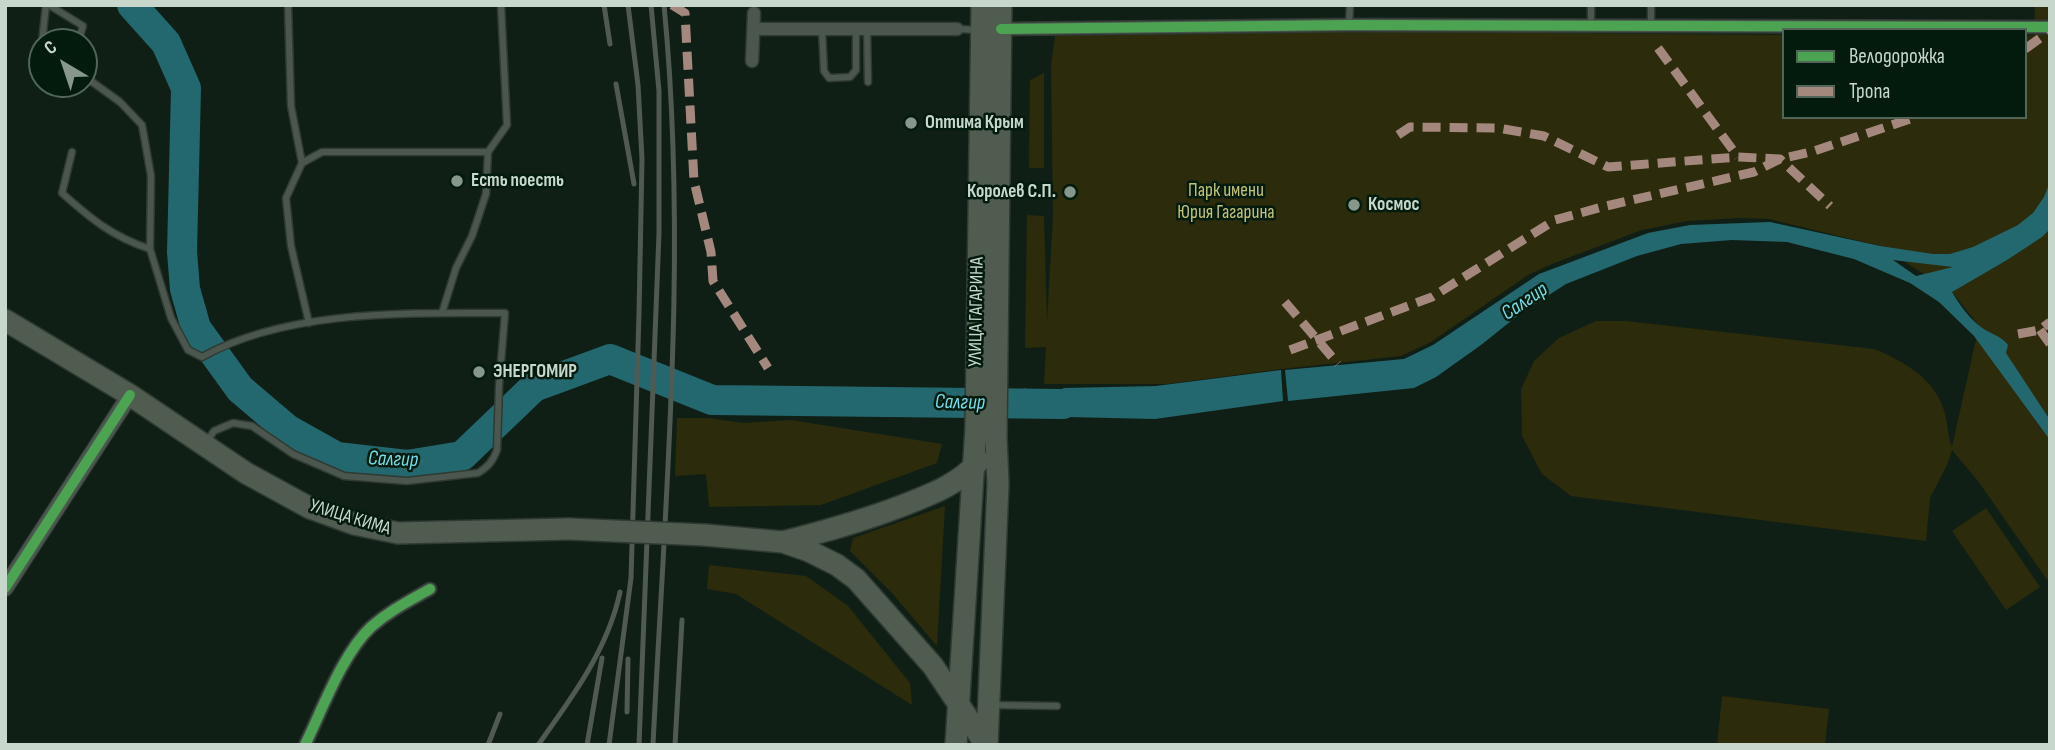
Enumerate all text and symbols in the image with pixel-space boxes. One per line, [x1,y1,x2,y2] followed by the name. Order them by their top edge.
[28,28,98,98] north arrow
[1782,28,2027,119] legend
[40,36,62,60] text: С
[1849,44,1945,69] text: Велодорожка
[1849,79,1890,104] text: Тропа
[925,112,1024,134] place label: Оптима Крым
[903,115,919,131] marker: Оптима Крым
[471,170,564,192] place label: Есть поесть
[449,173,465,189] marker: Есть поесть
[1177,180,1275,224] park label: Парк имени Юрия Гагарина
[967,181,1056,203] place label: Королев С.П.
[1062,184,1078,200] marker: Королев С.П.
[1368,194,1419,216] place label: Космос
[1346,197,1362,213] marker: Космос
[965,257,989,367] street label: УЛИЦА ГАГАРИНА
[1497,278,1553,326] water label: Салгир
[493,361,577,383] place label: ЭНЕРГОМИР
[471,364,487,380] marker: ЭНЕРГОМИР
[935,390,985,416] water label: Салгир
[367,447,419,473] water label: Салгир
[307,495,393,541] street label: УЛИЦА КИМА

